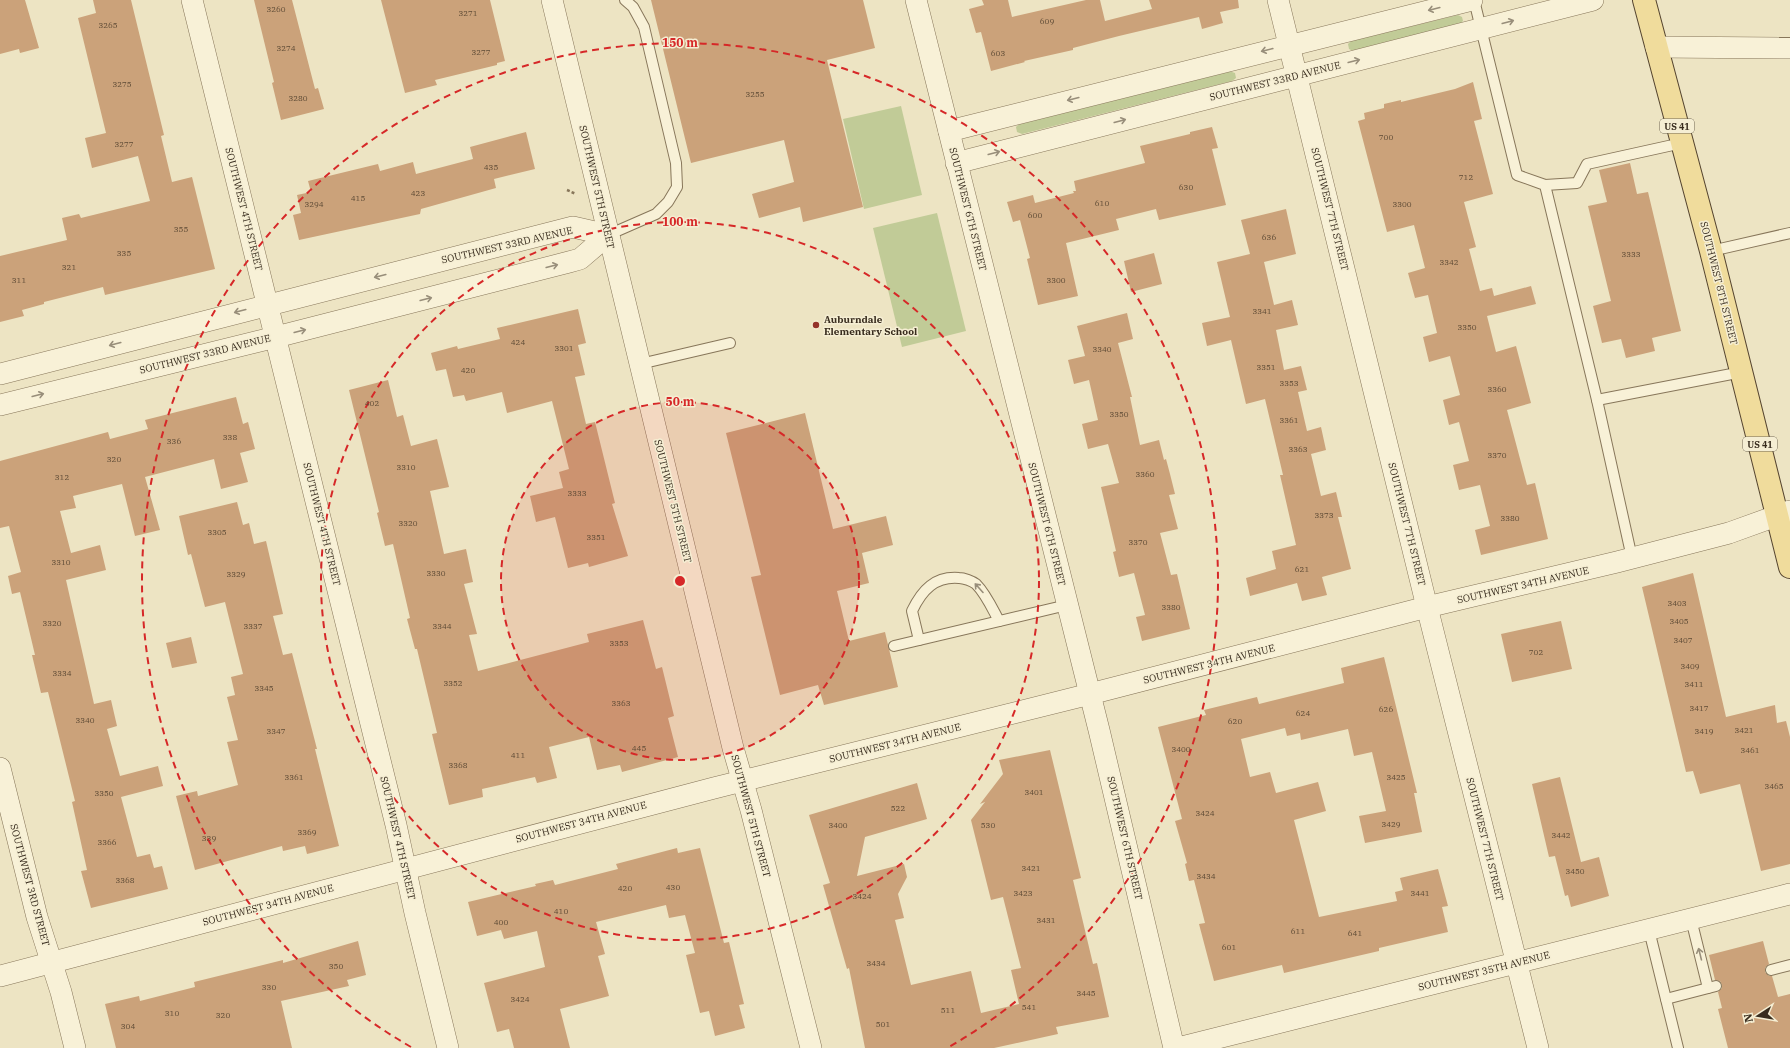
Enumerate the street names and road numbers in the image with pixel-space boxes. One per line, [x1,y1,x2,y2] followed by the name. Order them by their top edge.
[1208,58,1342,104] street label: SOUTHWEST 33RD AVENUE
[1660,119,1694,133] road number: US 41
[576,124,618,251] street label: SOUTHWEST 5TH STREET
[222,146,266,272] street label: SOUTHWEST 4TH STREET
[946,146,990,272] street label: SOUTHWEST 6TH STREET
[1308,146,1352,272] street label: SOUTHWEST 7TH STREET
[1697,220,1741,346] street label: SOUTHWEST 8TH STREET
[440,224,574,266] street label: SOUTHWEST 33RD AVENUE
[138,331,272,377] street label: SOUTHWEST 33RD AVENUE
[1743,437,1777,451] road number: US 41
[651,438,695,564] street label: SOUTHWEST 5TH STREET
[300,461,344,587] street label: SOUTHWEST 4TH STREET
[1025,461,1069,587] street label: SOUTHWEST 6TH STREET
[1385,461,1429,587] street label: SOUTHWEST 7TH STREET
[1456,563,1590,607] street label: SOUTHWEST 34TH AVENUE
[1142,641,1276,687] street label: SOUTHWEST 34TH AVENUE
[828,720,962,766] street label: SOUTHWEST 34TH AVENUE
[728,753,774,879] street label: SOUTHWEST 5TH STREET
[377,775,419,902] street label: SOUTHWEST 4TH STREET
[1104,775,1146,902] street label: SOUTHWEST 6TH STREET
[1463,776,1507,902] street label: SOUTHWEST 7TH STREET
[514,798,648,846] street label: SOUTHWEST 34TH AVENUE
[7,823,53,948] street label: SOUTHWEST 3RD STREET
[201,881,335,929] street label: SOUTHWEST 34TH AVENUE
[1417,948,1551,994] street label: SOUTHWEST 35TH AVENUE

